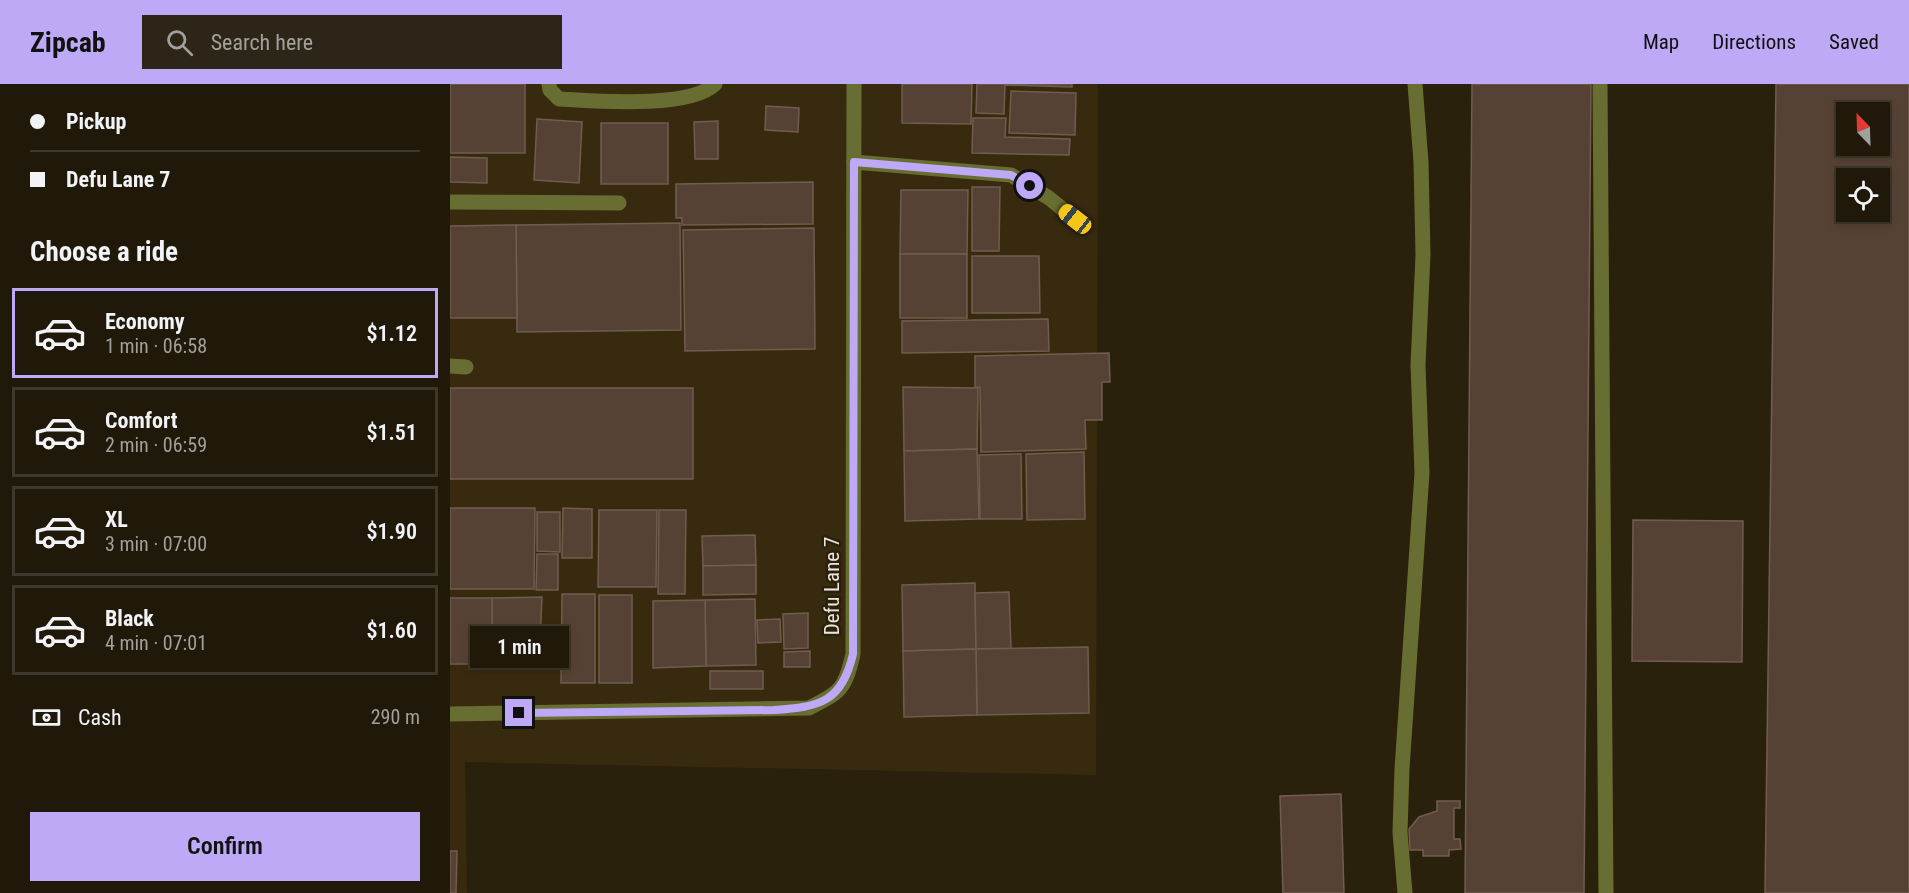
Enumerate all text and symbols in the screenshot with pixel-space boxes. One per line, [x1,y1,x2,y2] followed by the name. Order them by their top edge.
[142,15,562,69] search box
[30,26,106,59] text: Zipcab
[163,26,196,59] icon: search
[211,30,313,55] text: Search here
[1643,30,1679,54] text: Map
[1712,30,1796,54] text: Directions
[1829,30,1879,54] text: Saved
[1836,102,1890,156] north arrow
[1836,102,1890,222] map controls
[66,109,126,134] text: Pickup
[66,167,171,192] text: Defu Lane 7
[1836,168,1890,222] button: locate
[1016,172,1043,199] route start
[1055,201,1095,237] car
[30,236,178,268] text: Choose a ride
[33,306,87,360] icon: car
[105,309,185,334] text: Economy
[366,321,417,346] text: $1.12
[105,334,207,358] text: 1 min · 06:58
[33,405,87,459] icon: car
[105,408,178,433] text: Comfort
[366,420,417,445] text: $1.51
[105,433,207,457] text: 2 min · 06:59
[33,504,87,558] icon: car
[105,507,128,532] text: XL
[366,519,417,544] text: $1.90
[105,532,207,556] text: 3 min · 07:00
[820,537,844,635] street label: Defu Lane 7
[33,603,87,657] icon: car
[105,606,154,631] text: Black
[366,618,417,643] text: $1.60
[470,626,568,668] callout: 1 min
[105,631,207,655] text: 4 min · 07:01
[497,635,542,659] text: 1 min
[505,699,532,726] route end
[30,701,63,734] icon: cash
[78,705,122,730] text: Cash
[371,705,420,729] text: 290 m
[30,812,420,881] button: Confirm

